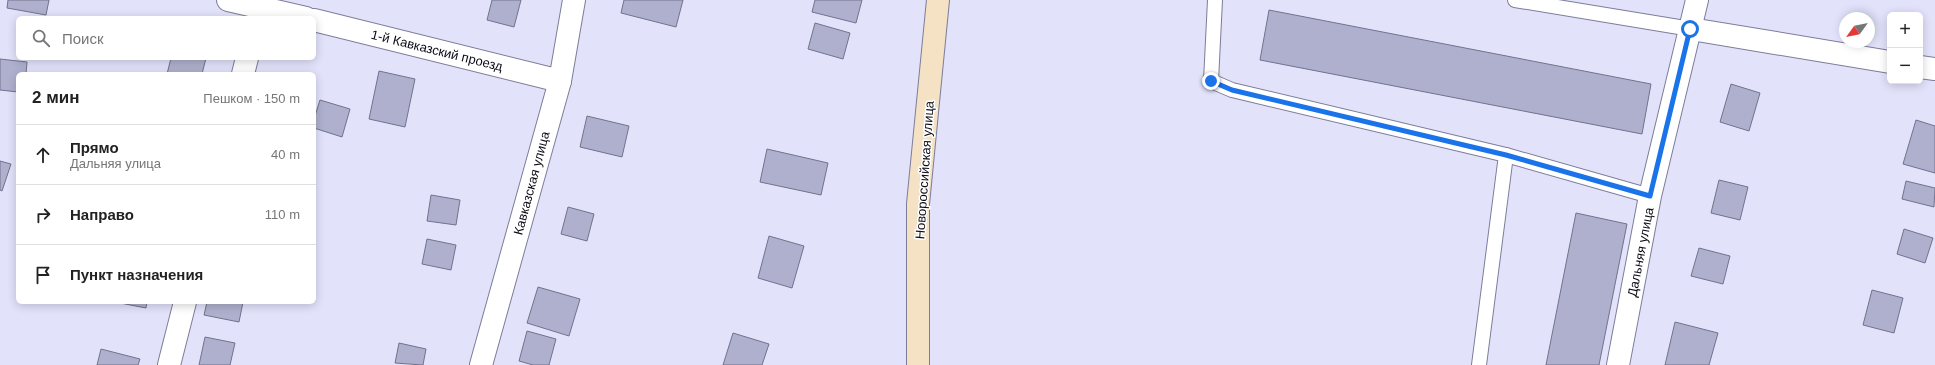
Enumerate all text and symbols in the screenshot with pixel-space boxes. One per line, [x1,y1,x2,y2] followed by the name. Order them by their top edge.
[1839,12,1875,48] north arrow
[1887,12,1923,84] map controls
[1887,12,1923,48] button: +
[16,16,316,60] search box
[1681,20,1699,38] route start
[30,27,52,49] icon: search
[370,27,505,74] street label: 1-й Кавказский проезд
[62,30,104,47] text: Поиск
[1887,48,1923,84] button: −
[1202,72,1220,90] route end
[32,88,79,107] text: 2 мин
[203,91,300,106] text: Пешком · 150 m
[912,100,937,240] street label: Новороссийская улица
[510,129,553,237] street label: Кавказская улица
[70,139,119,156] text: Прямо
[32,144,54,166] icon: ahead
[271,147,300,162] text: 40 m
[70,156,161,171] text: Дальняя улица
[32,204,54,226] icon: right
[1624,205,1657,298] street label: Дальняя улица
[70,206,134,223] text: Направо
[265,207,300,222] text: 110 m
[32,264,54,286] icon: arrive
[70,266,203,283] text: Пункт назначения

